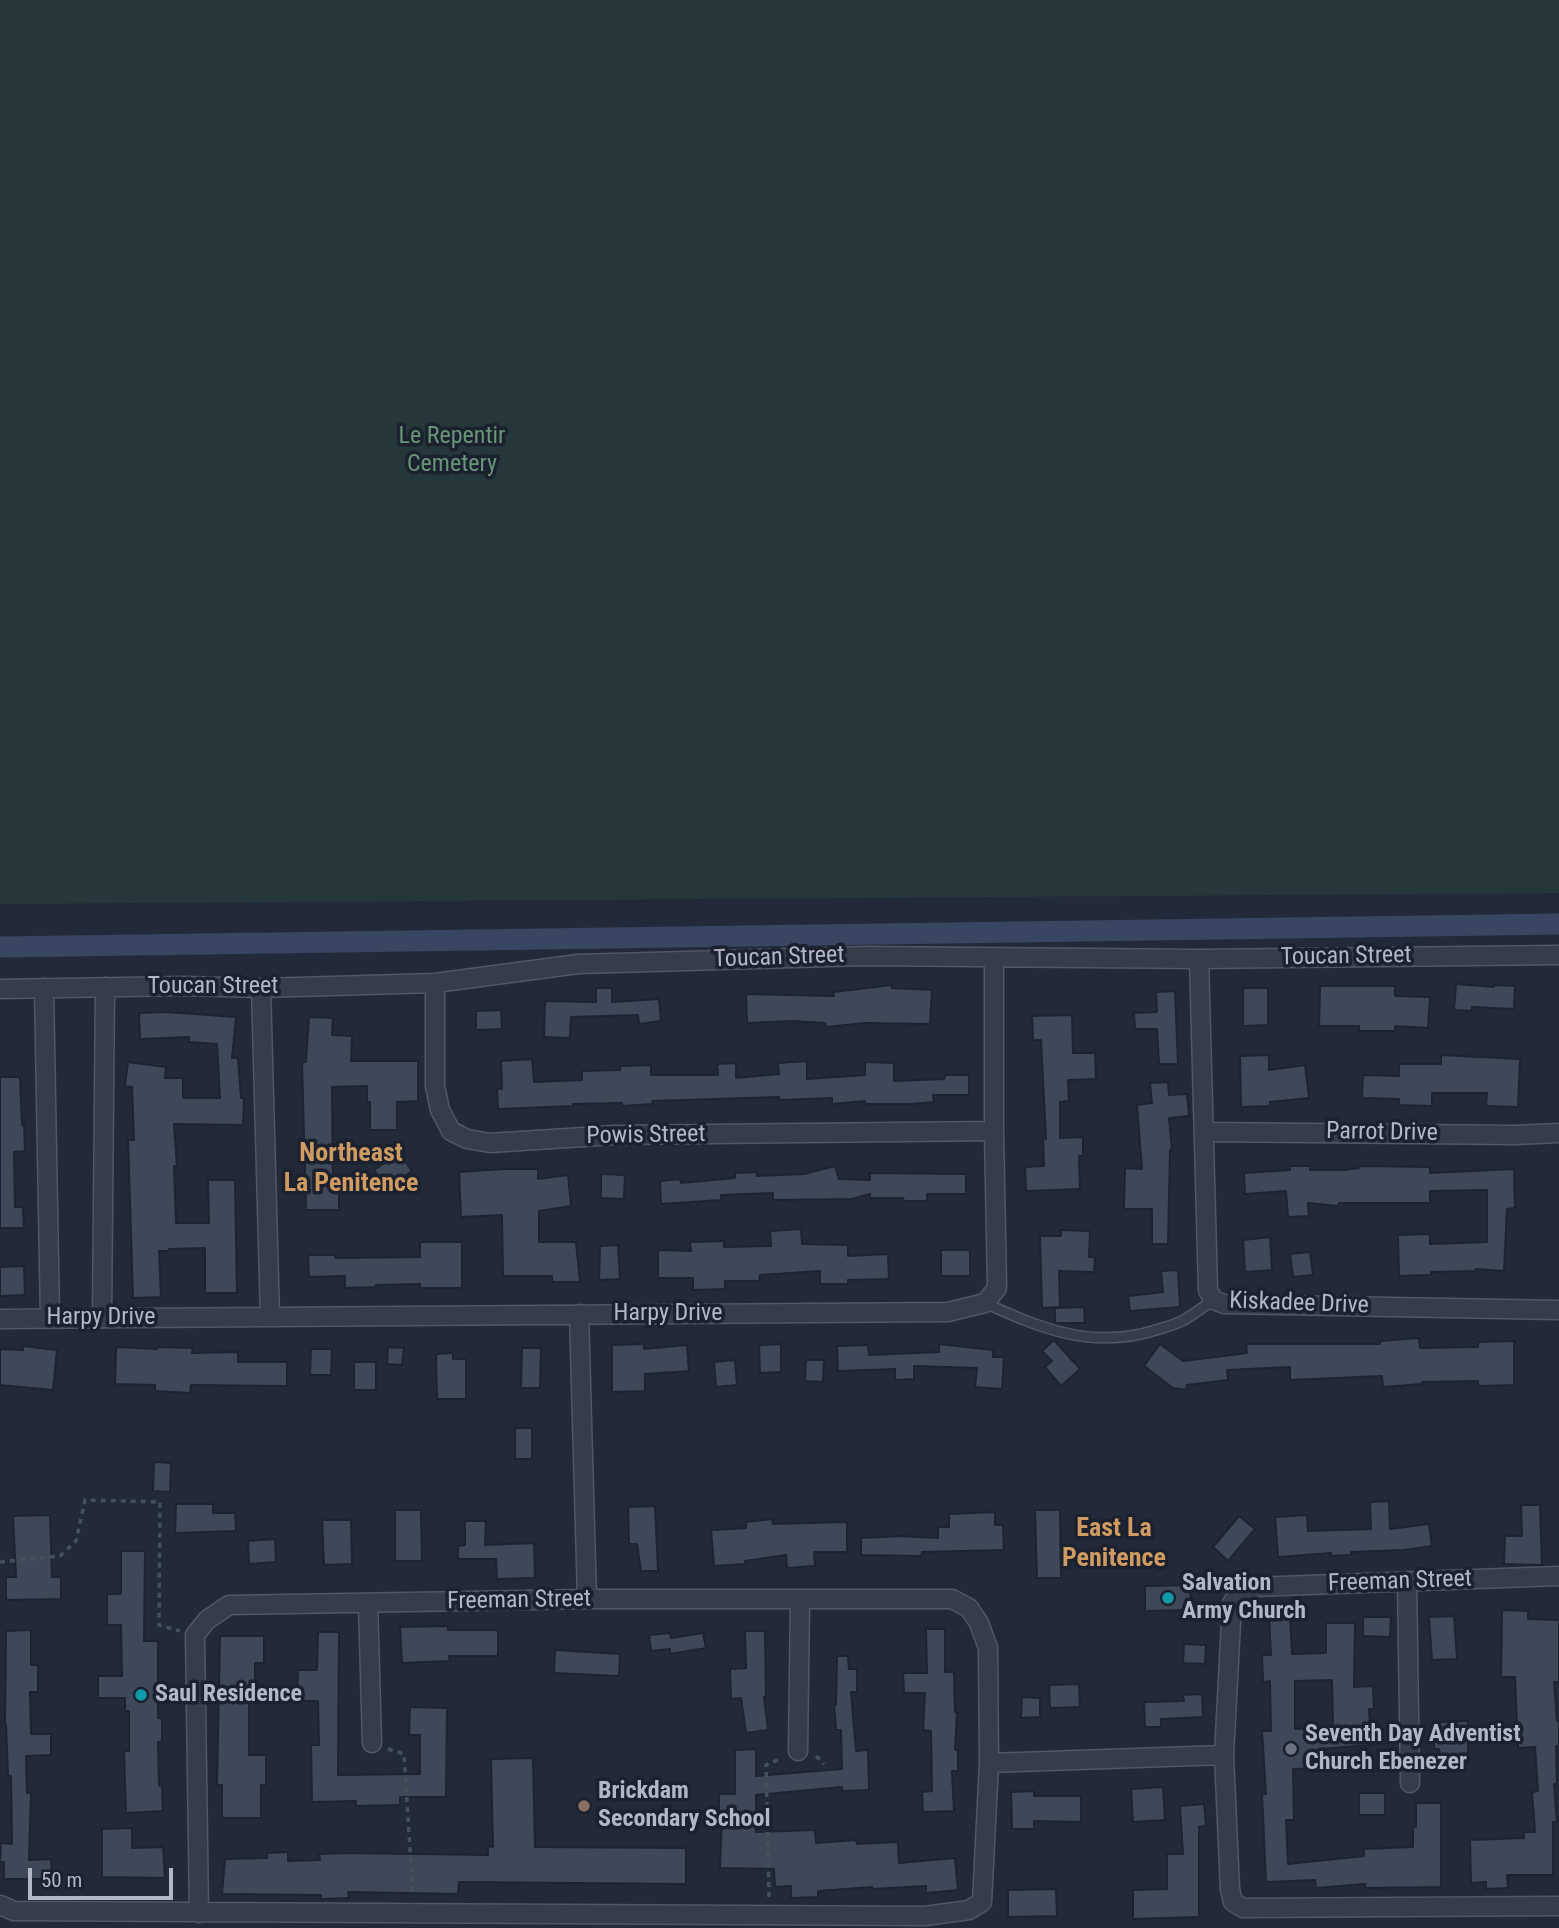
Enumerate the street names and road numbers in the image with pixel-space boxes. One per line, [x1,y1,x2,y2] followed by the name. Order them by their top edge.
[713,941,845,975] street label: Toucan Street
[1280,941,1412,973] street label: Toucan Street
[148,973,278,1001] street label: Toucan Street
[1326,1118,1438,1148] street label: Parrot Drive
[586,1121,706,1151] street label: Powis Street
[1229,1287,1369,1321] street label: Kiskadee Drive
[614,1300,722,1328] street label: Harpy Drive
[47,1304,155,1332] street label: Harpy Drive
[1328,1565,1472,1599] street label: Freeman Street
[447,1585,591,1617] street label: Freeman Street

